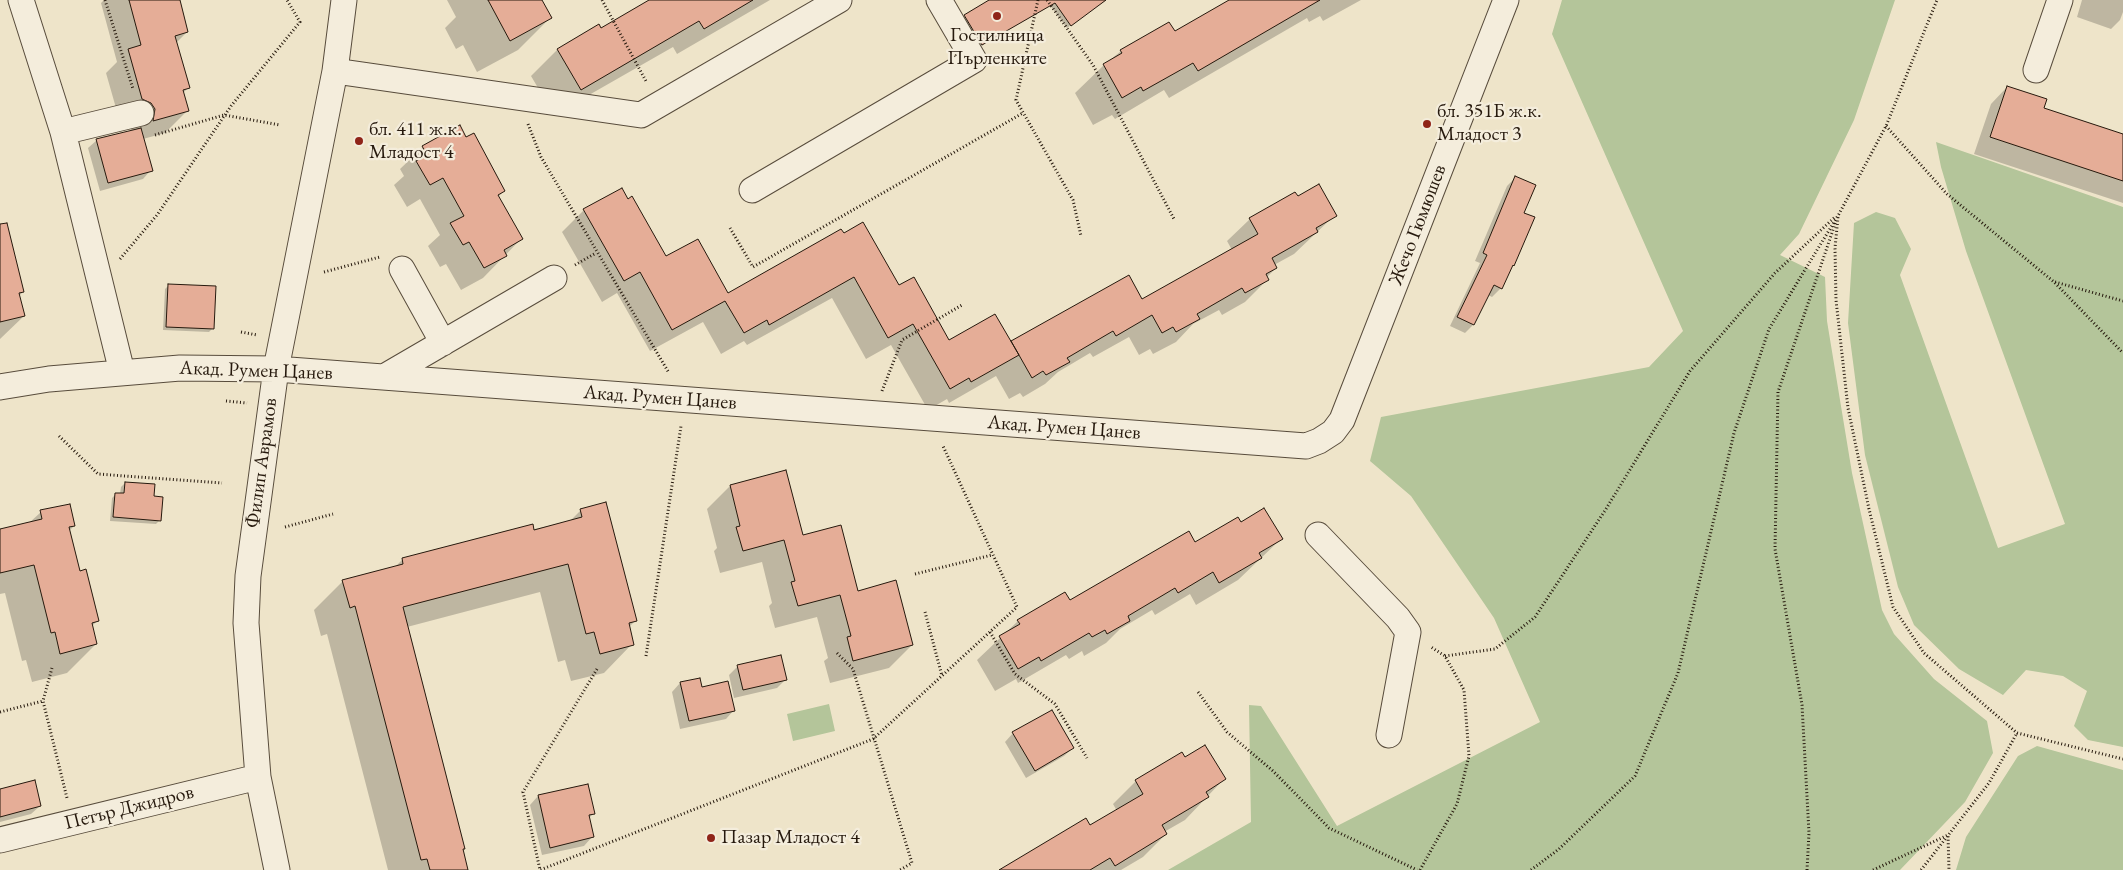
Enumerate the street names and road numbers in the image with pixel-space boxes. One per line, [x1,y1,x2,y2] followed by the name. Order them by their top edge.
[1384,161,1452,289] street label: Жечо Гюмюшев
[179,356,333,386] street label: Акад. Румен Цанев
[583,381,737,415] street label: Акад. Румен Цанев
[241,396,283,530] street label: Филип Аврамов
[987,411,1141,445] street label: Акад. Румен Цанев
[62,780,196,836] street label: Петър Джидров

